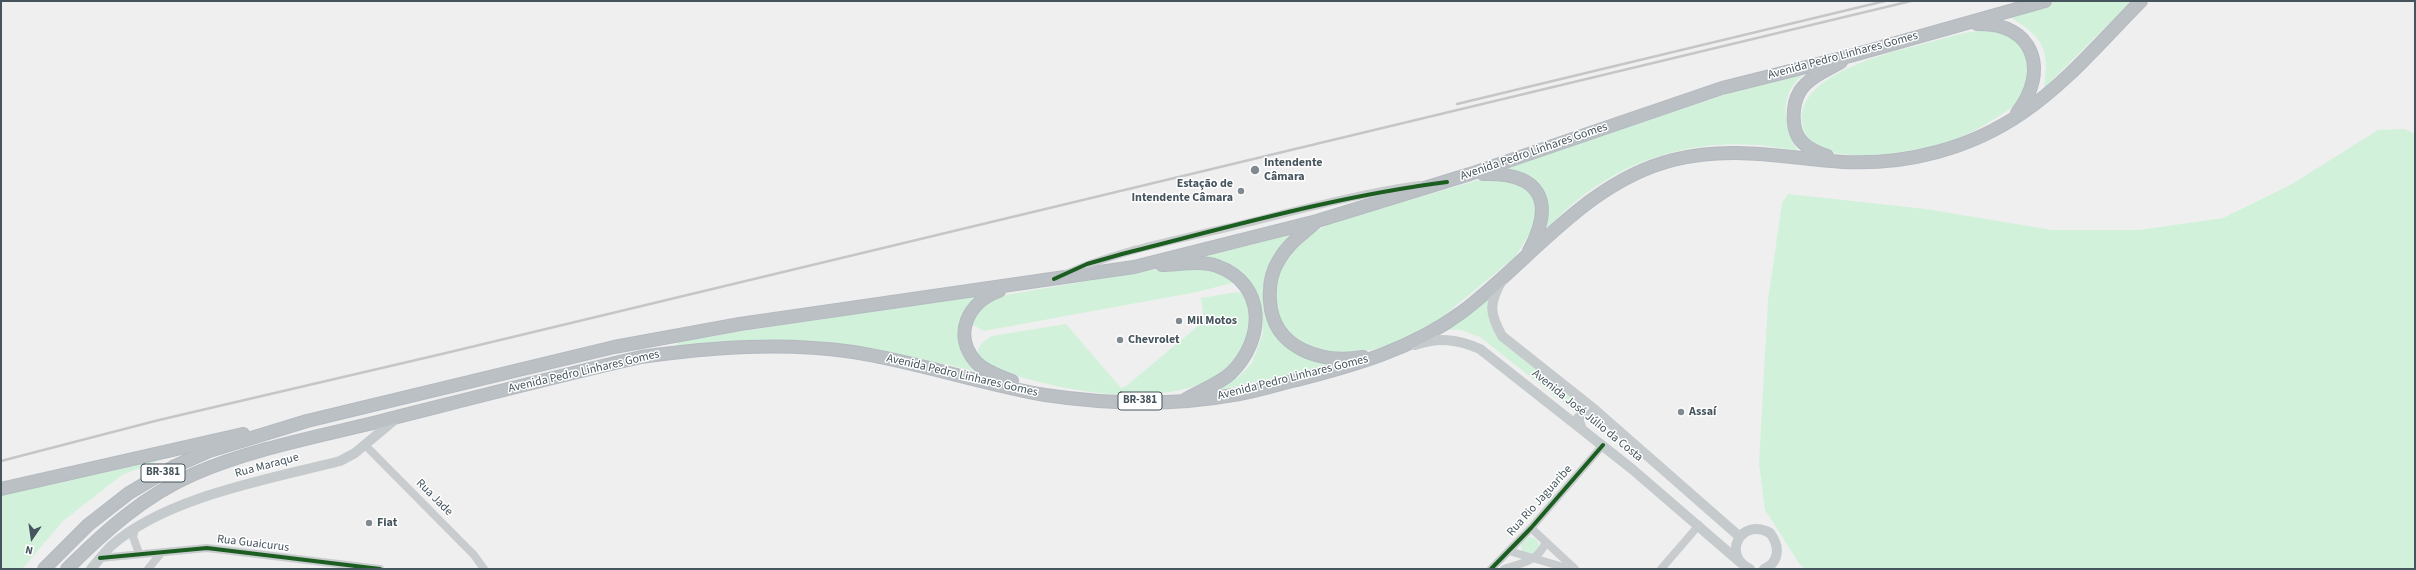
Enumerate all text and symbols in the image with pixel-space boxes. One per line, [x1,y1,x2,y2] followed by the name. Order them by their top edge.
[1766,29,1920,83] street label: Avenida Pedro Linhares Gomes
[1458,120,1610,184] street label: Avenida Pedro Linhares Gomes
[1264,156,1322,184] place label: Intendente Câmara
[1249,164,1261,176] marker: Intendente Câmara
[1131,177,1233,205] place label: Estação de Intendente Câmara
[1236,186,1246,196] marker: Estação de Intendente Câmara
[1187,314,1237,328] place label: Mil Motos
[1174,316,1184,326] marker: Mil Motos
[1128,333,1180,347] place label: Chevrolet
[1115,335,1125,345] marker: Chevrolet
[507,348,661,396] street label: Avenida Pedro Linhares Gomes
[885,352,1039,400] street label: Avenida Pedro Linhares Gomes
[1216,352,1370,404] street label: Avenida Pedro Linhares Gomes
[1529,367,1645,465] street label: Avenida José Júlio da Costa
[1118,392,1162,410] road number: BR-381
[1689,405,1716,419] place label: Assaí
[1676,407,1686,417] marker: Assaí
[233,451,301,481] street label: Rua Maraque
[1504,463,1576,539] street label: Rua Rio Jaguaribe
[141,464,185,482] road number: BR-381
[413,477,455,519] street label: Rua Jade
[377,516,397,530] place label: Fiat
[12,518,52,558] north arrow
[364,518,374,528] marker: Fiat
[216,532,290,556] street label: Rua Guaicurus
[24,542,34,558] text: N

